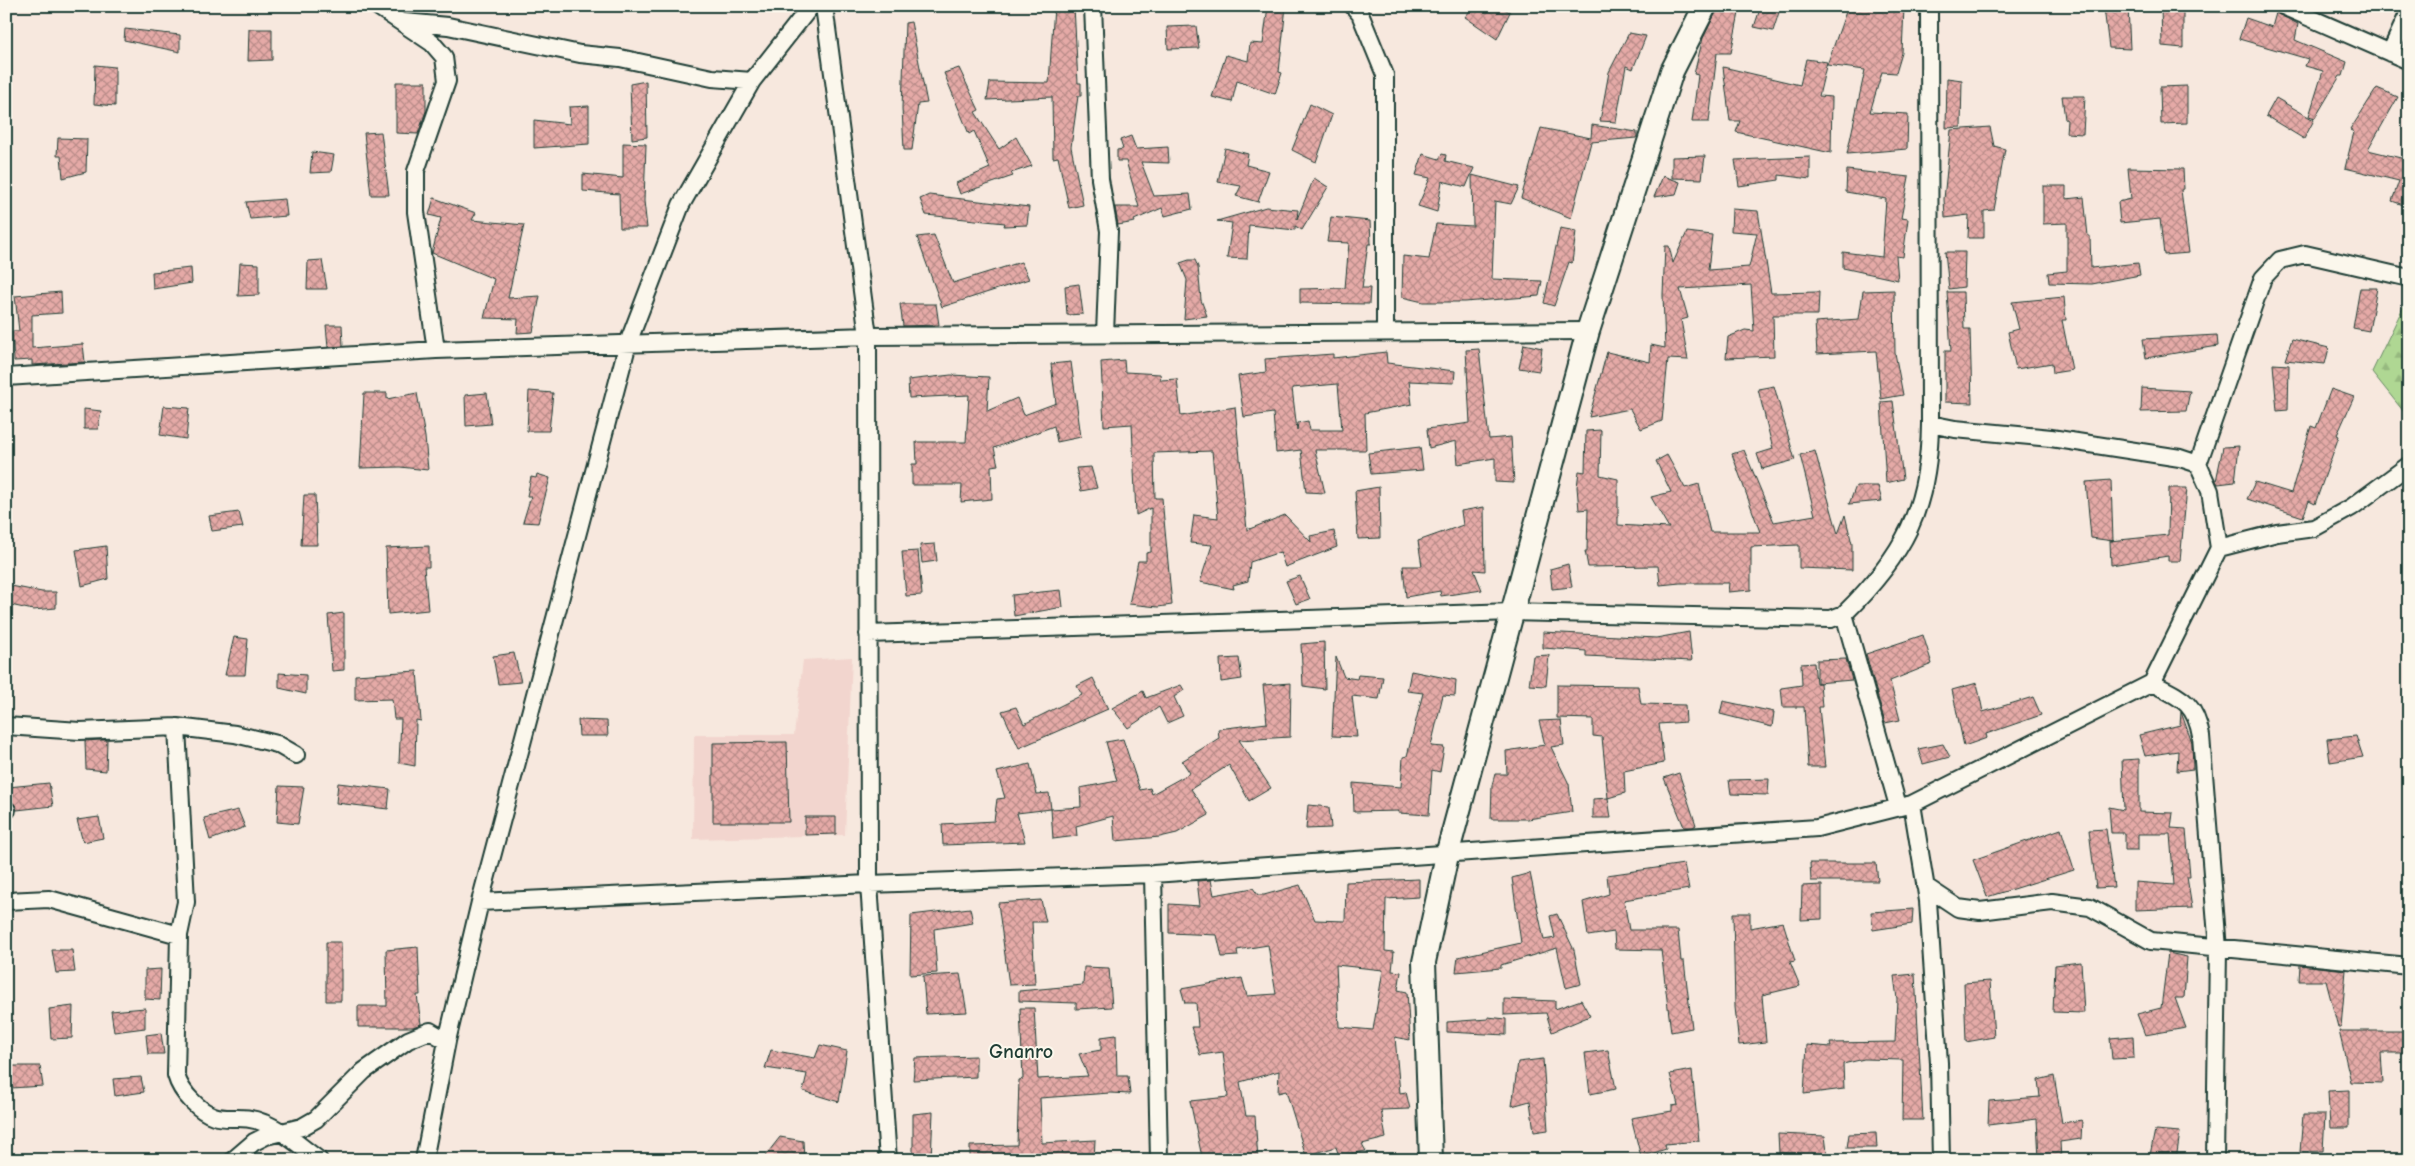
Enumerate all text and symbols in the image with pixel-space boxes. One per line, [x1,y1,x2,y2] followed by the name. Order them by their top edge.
[989,1040,1053,1063] district label: Gnanro

